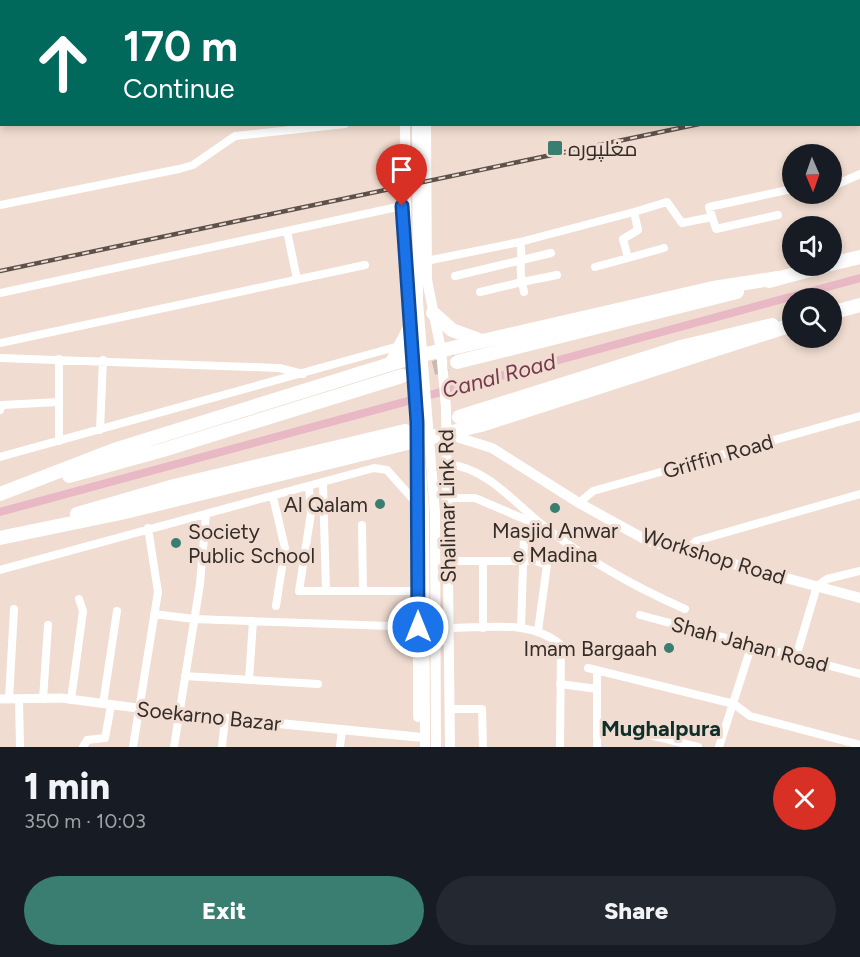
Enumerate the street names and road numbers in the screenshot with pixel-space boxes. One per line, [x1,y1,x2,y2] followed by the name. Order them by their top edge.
[660,428,776,484] street label: Griffin Road
[433,429,461,583] street label: Shalimar Link Rd
[639,522,789,590] street label: Workshop Road
[669,611,831,677] street label: Shah Jahan Road
[136,696,282,736] street label: Soekarno Bazar

